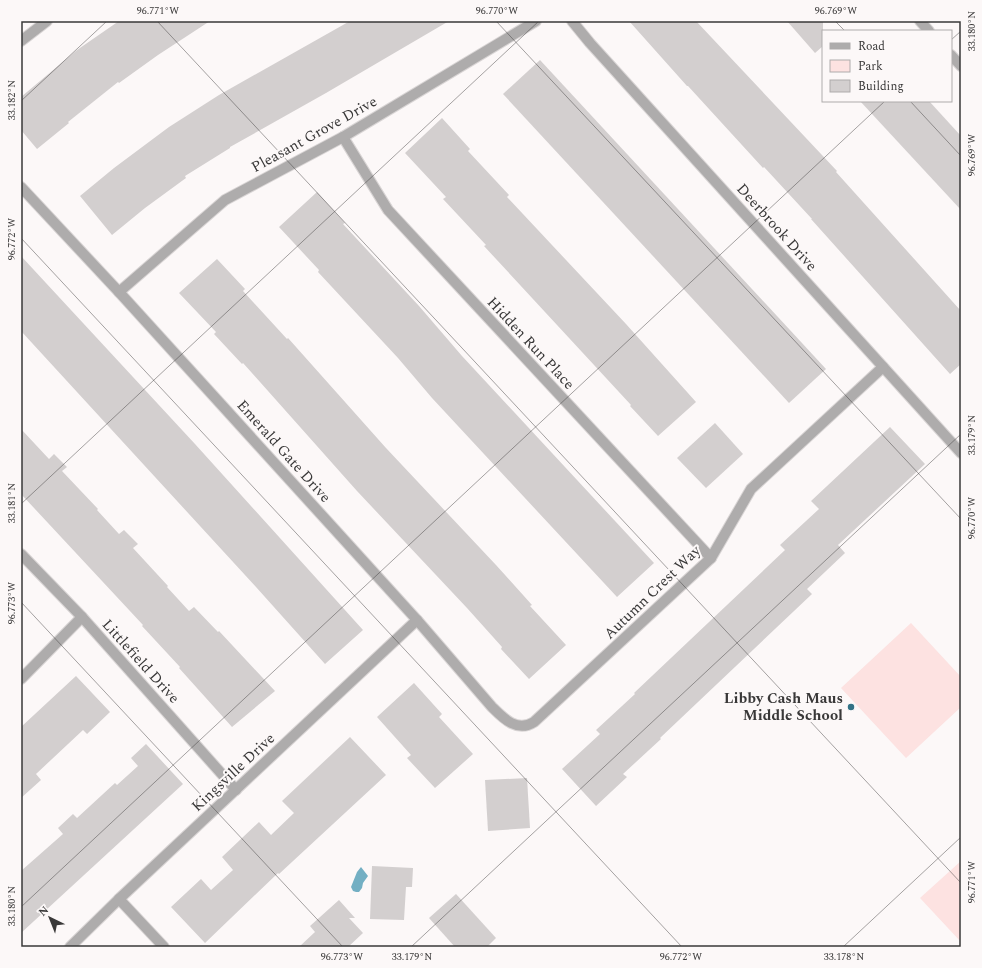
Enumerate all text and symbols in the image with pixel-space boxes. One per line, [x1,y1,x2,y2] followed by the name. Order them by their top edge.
[137,3,179,19] text: 96.771°W
[476,3,518,19] text: 96.770°W
[815,3,857,19] text: 96.769°W
[964,11,980,51] text: 33.180°N
[822,30,952,102] legend
[858,37,885,56] text: Road
[858,57,883,76] text: Park
[858,77,904,96] text: Building
[4,80,20,120] text: 33.182°N
[247,90,381,179] street label: Pleasant Grove Drive
[964,134,980,176] text: 96.769°W
[731,178,823,276] street label: Deerbrook Drive
[4,218,20,260] text: 96.772°W
[481,292,580,395] street label: Hidden Run Place
[231,395,336,508] street label: Emerald Gate Drive
[964,415,980,455] text: 33.179°N
[4,483,20,523] text: 33.181°N
[964,497,980,539] text: 96.770°W
[599,539,707,645] street label: Autumn Crest Way
[4,582,20,624] text: 96.773°W
[96,614,185,709] street label: Littlefield Drive
[724,687,843,727] place label: Libby Cash Maus Middle School
[846,702,856,712] marker: Libby Cash Maus Middle School
[186,727,280,817] street label: Kingsville Drive
[964,861,980,903] text: 96.771°W
[4,886,20,926] text: 33.180°N
[30,898,70,938] north arrow
[34,902,53,920] text: N
[321,949,363,965] text: 96.773°W
[392,949,432,965] text: 33.179°N
[660,949,702,965] text: 96.772°W
[824,949,864,965] text: 33.178°N

